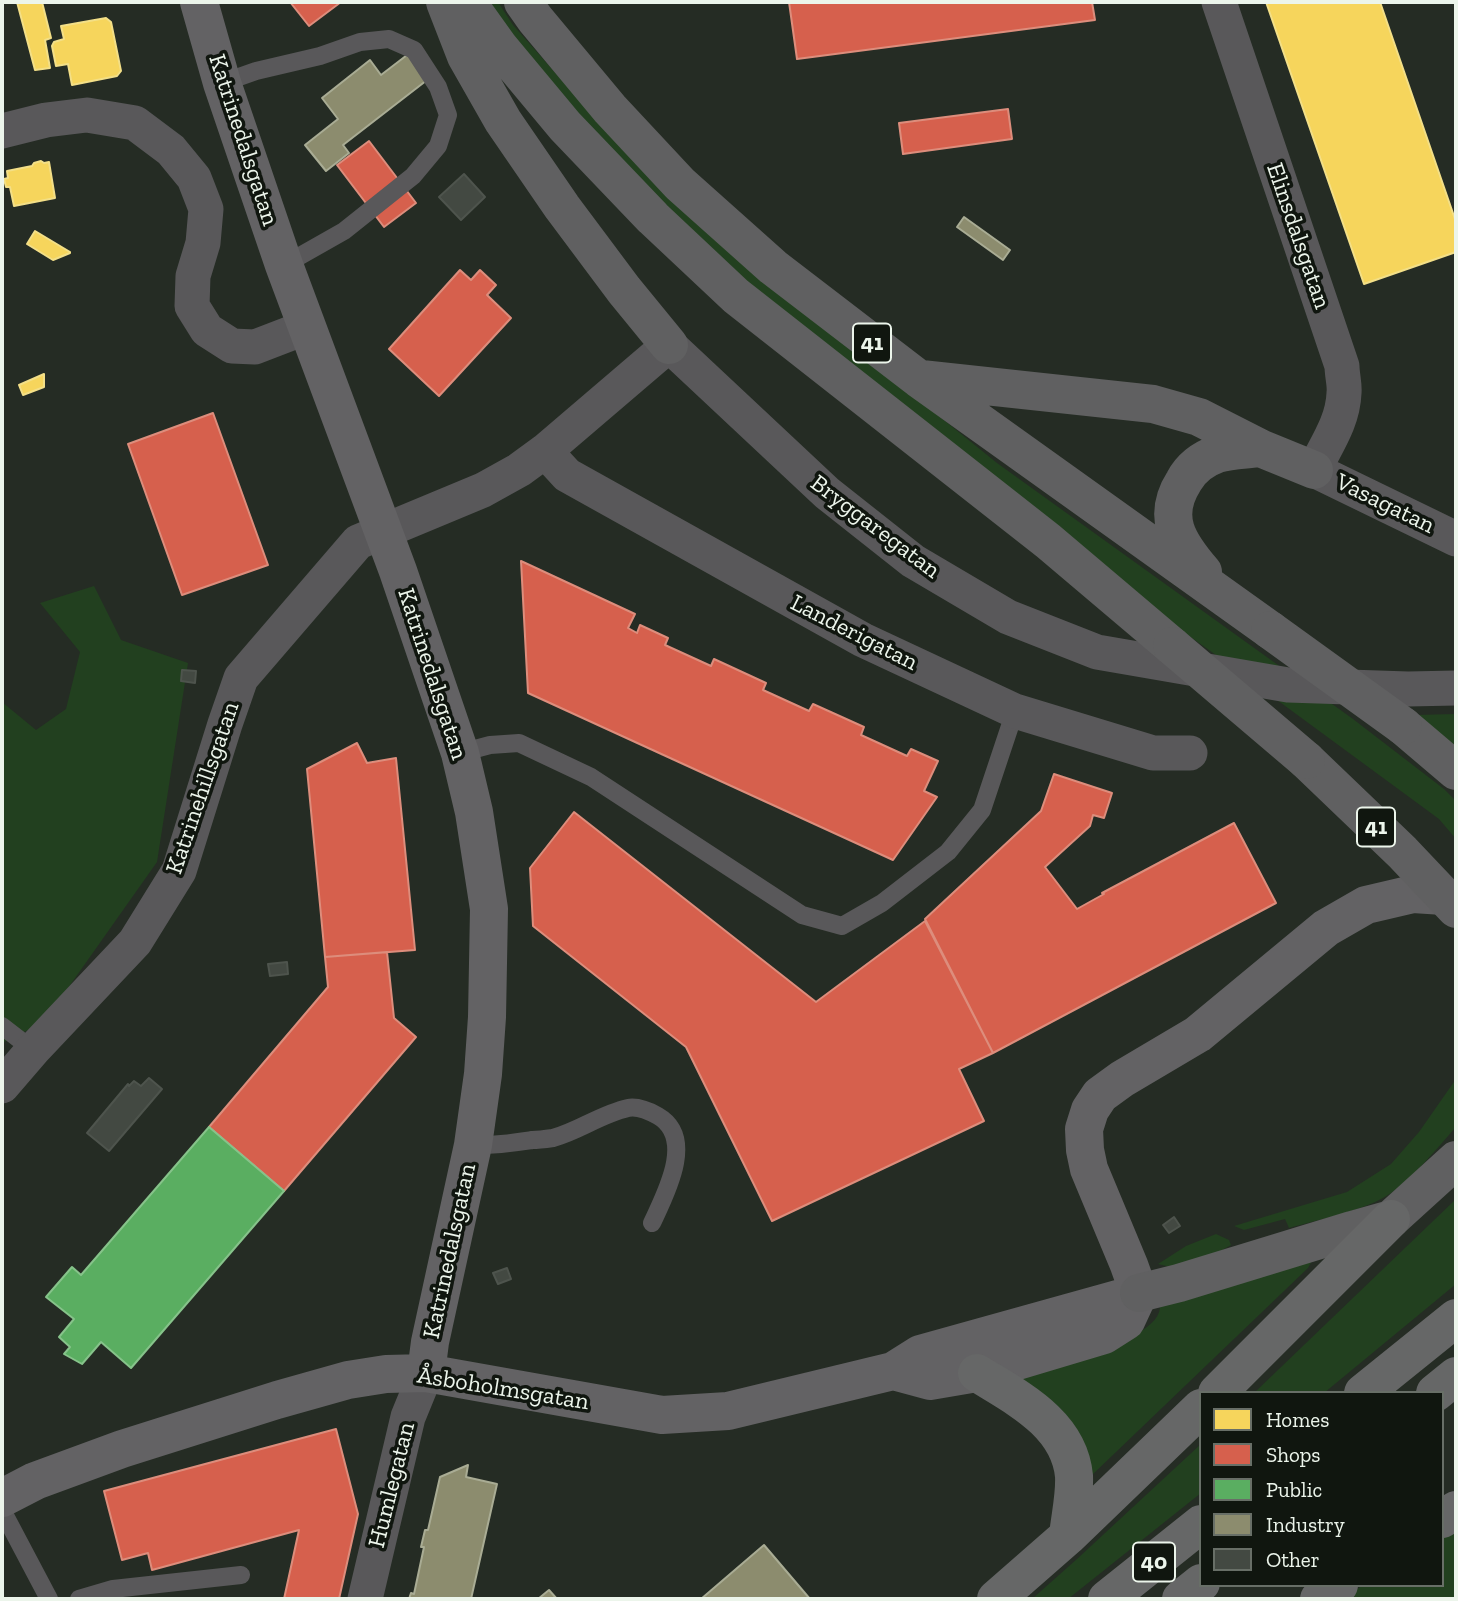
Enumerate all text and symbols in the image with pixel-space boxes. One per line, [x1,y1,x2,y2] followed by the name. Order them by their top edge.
[202,51,284,229] street label: Katrinedalsgatan
[1260,159,1336,313] street label: Elinsdalsgatan
[853,324,891,362] road number: 41
[1331,468,1439,540] street label: Vasagatan
[805,469,945,585] street label: Bryggaregatan
[391,585,473,763] street label: Katrinedalsgatan
[786,589,922,677] street label: Landerigatan
[160,698,246,878] street label: Katrinehillsgatan
[1357,807,1395,846] road number: 41
[417,1161,483,1341] street label: Katrinedalsgatan
[415,1361,591,1417] street label: Åsboholmsgatan
[1199,1391,1444,1587] legend
[1266,1407,1329,1432] text: Homes
[362,1419,422,1551] street label: Humlegatan
[1266,1442,1320,1467] text: Shops
[1266,1477,1322,1502] text: Public
[1266,1512,1345,1537] text: Industry
[1133,1542,1175,1582] road number: 40
[1266,1547,1320,1572] text: Other

